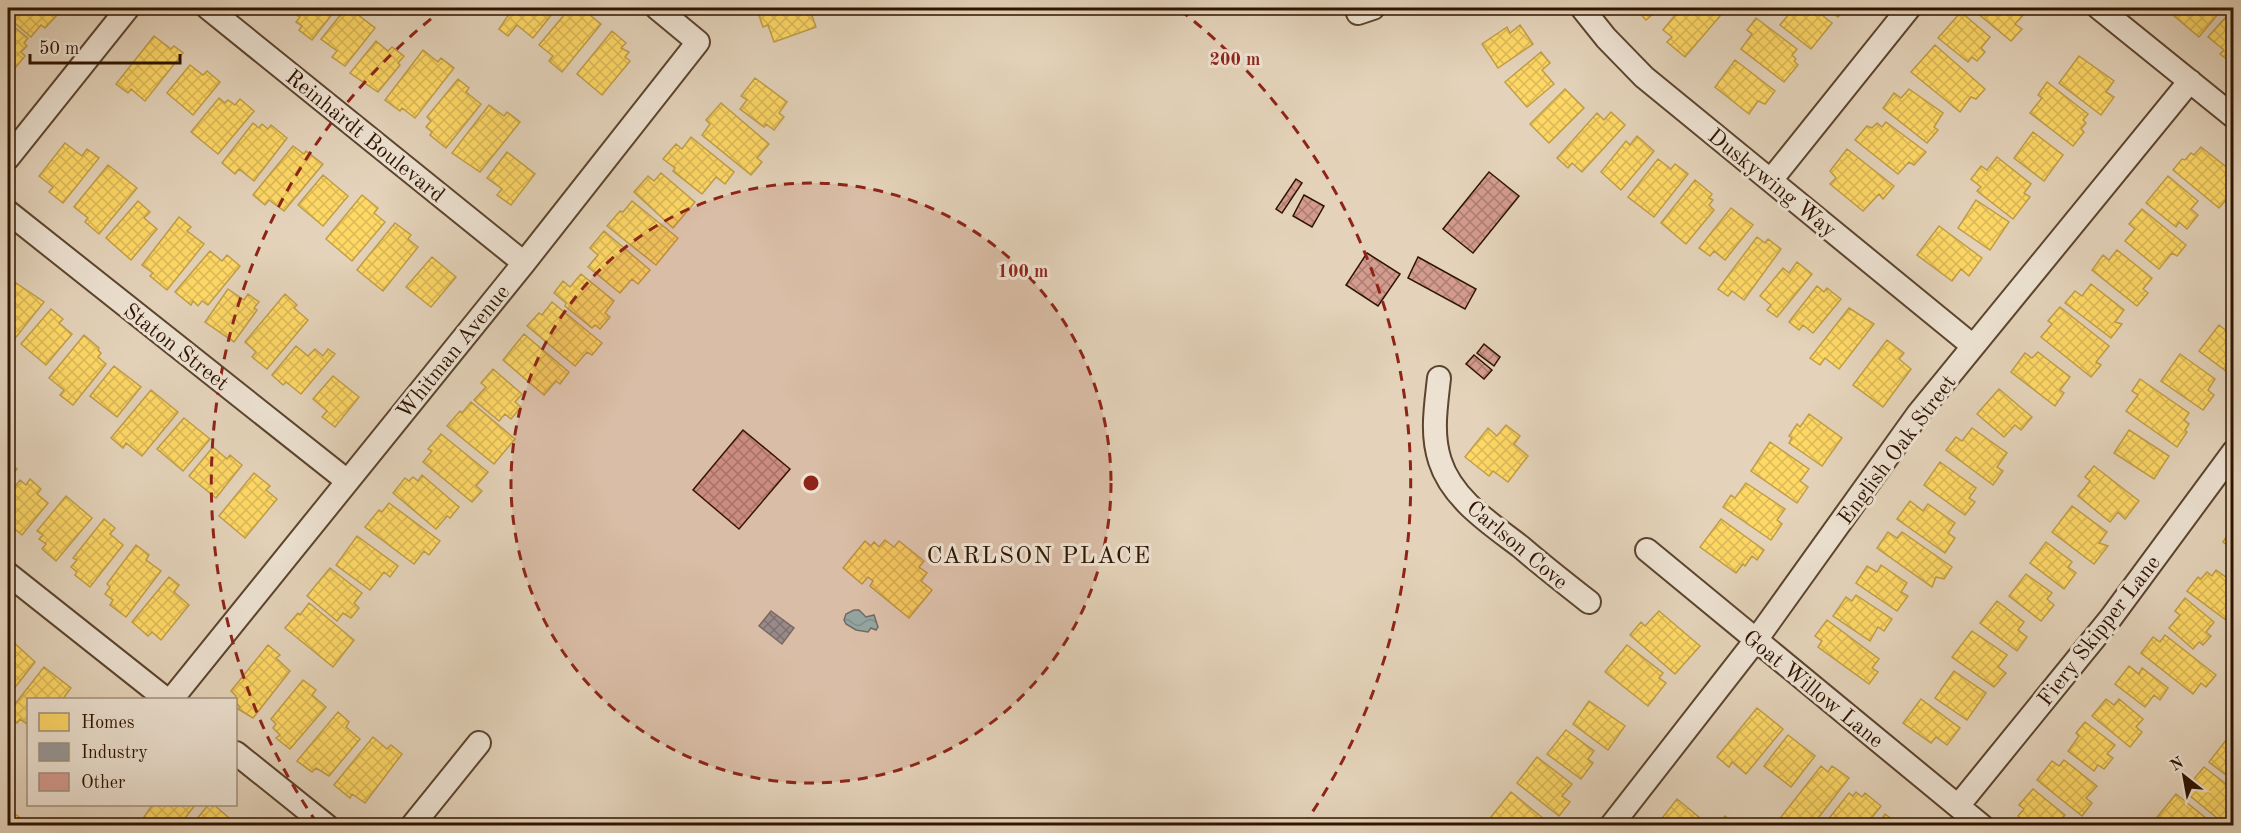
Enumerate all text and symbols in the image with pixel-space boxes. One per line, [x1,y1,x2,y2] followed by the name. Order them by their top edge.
[30,27,180,65] scale bar
[39,40,79,58] text: 50 m
[1210,51,1260,69] text: 200 m
[281,66,448,207] street label: Reinhardt Boulevard
[1703,125,1840,242] street label: Duskywing Way
[998,263,1048,281] text: 100 m
[393,281,514,423] street label: Whitman Avenue
[119,300,233,395] street label: Staton Street
[1834,371,1961,529] street label: English Oak Street
[801,473,821,493] centre of rings
[1462,497,1571,594] street label: Carlson Cove
[926,545,1152,569] district label: CARLSON PLACE
[2034,552,2165,711] street label: Fiery Skipper Lane
[1739,626,1887,753] street label: Goat Willow Lane
[27,698,237,806] legend
[81,714,135,732] text: Homes
[81,744,148,762] text: Industry
[2154,746,2214,806] north arrow
[2168,754,2187,775] text: N
[81,774,126,792] text: Other

